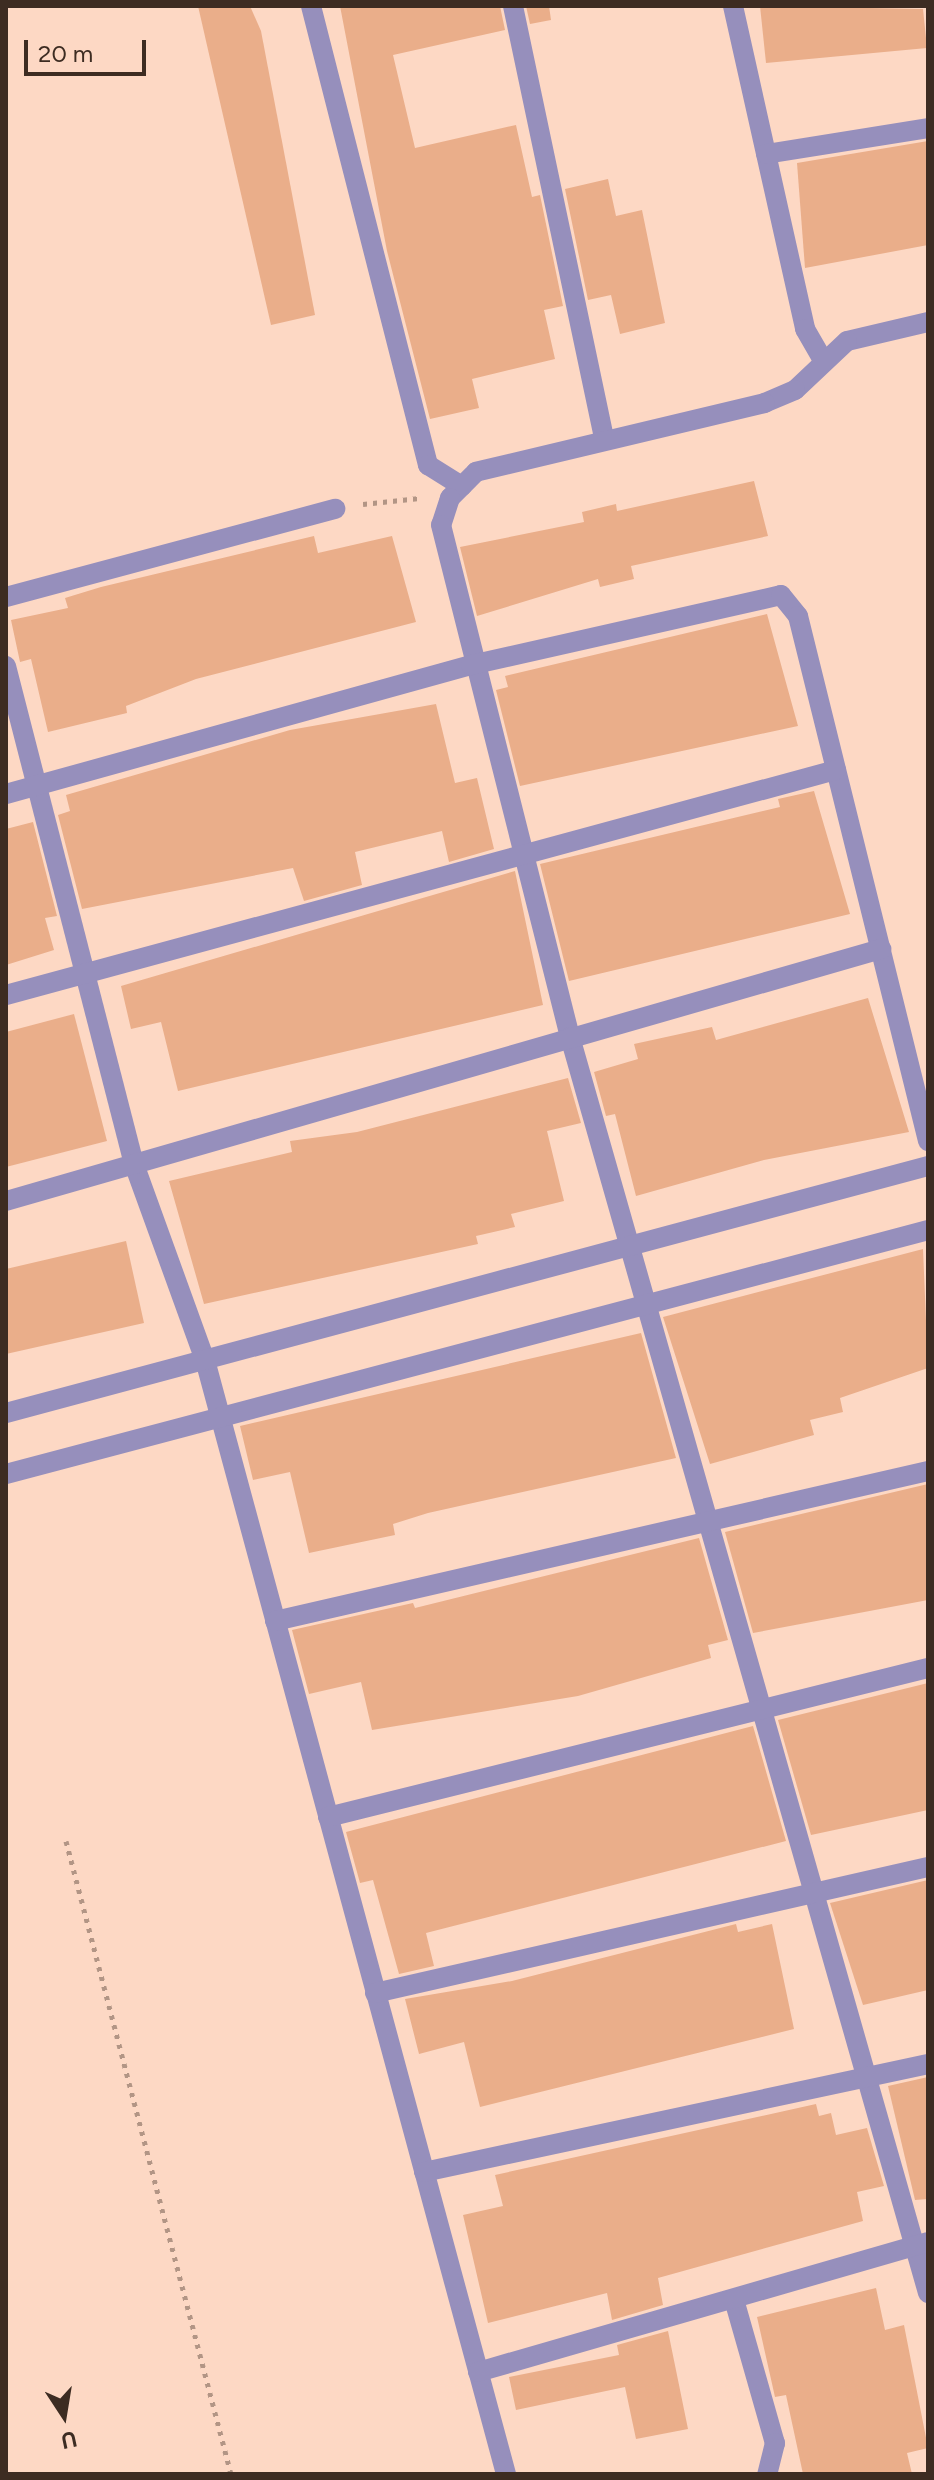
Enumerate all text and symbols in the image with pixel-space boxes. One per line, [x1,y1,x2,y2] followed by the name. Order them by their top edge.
[28,24,150,74] scale bar
[38,39,93,68] text: 20 m
[24,2376,104,2456] north arrow
[59,2425,79,2455] text: U

